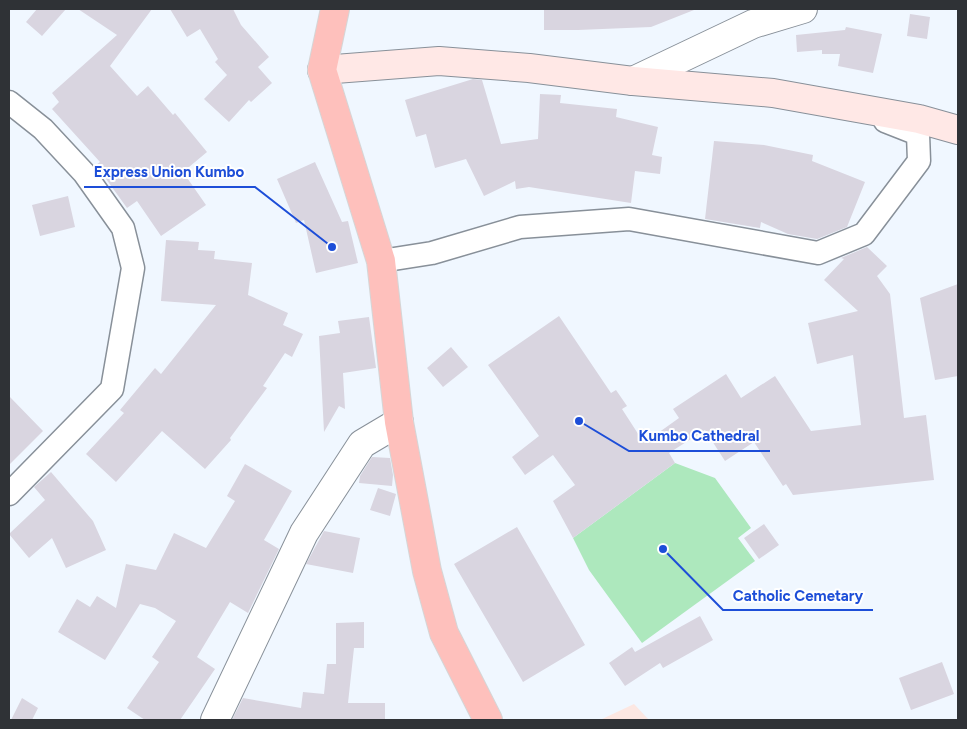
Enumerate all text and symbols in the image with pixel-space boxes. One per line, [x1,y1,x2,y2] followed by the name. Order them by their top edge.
[84,157,255,187] callout: Express Union Kumbo
[94,163,244,181] text: Express Union Kumbo
[629,421,770,451] callout: Kumbo Cathedral
[639,427,759,445] text: Kumbo Cathedral
[723,580,873,610] callout: Catholic Cemetary
[733,587,864,605] text: Catholic Cemetary

